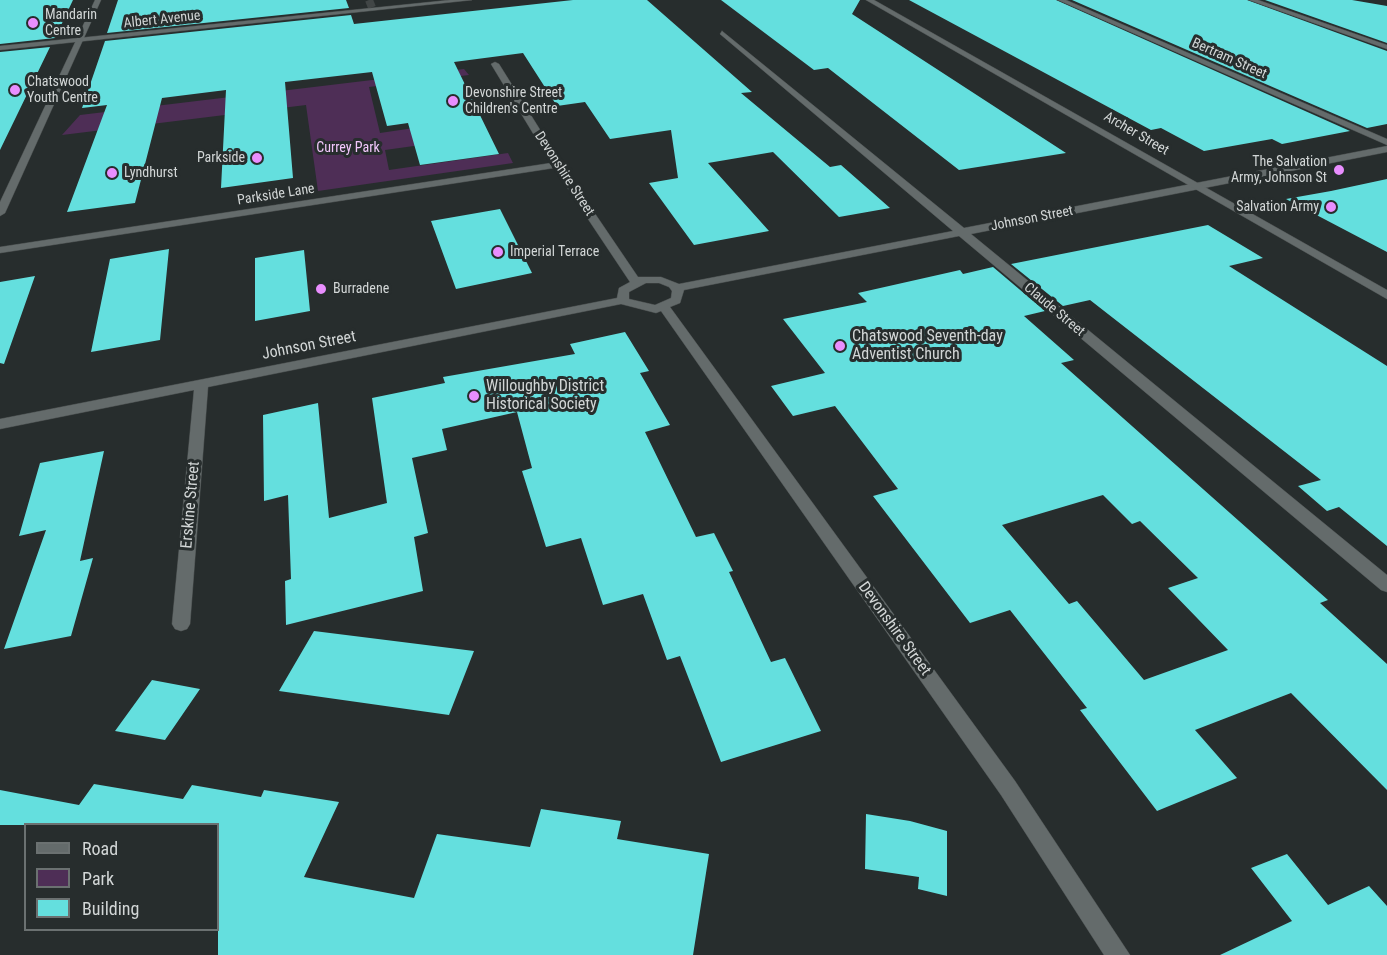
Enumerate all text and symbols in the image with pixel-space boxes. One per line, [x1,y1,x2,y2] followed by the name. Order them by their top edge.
[45,7,97,40] place label: Mandarin Centre
[123,8,201,32] street label: Albert Avenue
[26,16,40,30] marker: Mandarin Centre
[1189,35,1269,83] street label: Bertram Street
[27,74,98,106] place label: Chatswood Youth Centre
[8,83,22,97] marker: Chatswood Youth Centre
[465,85,562,118] place label: Devonshire Street Children's Centre
[446,94,460,108] marker: Devonshire Street Children's Centre
[1101,109,1171,159] street label: Archer Street
[530,129,598,219] street label: Devonshire Street
[316,140,380,156] park label: Currey Park
[197,150,245,166] place label: Parkside
[250,151,264,165] marker: Parkside
[1231,154,1327,186] place label: The Salvation Army, Johnson St
[1332,163,1346,177] marker: The Salvation Army, Johnson St
[124,165,178,181] place label: Lyndhurst
[105,166,119,180] marker: Lyndhurst
[236,181,316,209] street label: Parkside Lane
[1236,199,1319,215] place label: Salvation Army
[1324,200,1338,214] marker: Salvation Army
[989,203,1075,235] street label: Johnson Street
[510,244,599,260] place label: Imperial Terrace
[491,245,505,259] marker: Imperial Terrace
[1020,280,1088,340] street label: Claude Street
[333,281,389,297] place label: Burradene
[314,282,328,296] marker: Burradene
[260,327,358,365] street label: Johnson Street
[852,327,1003,365] place label: Chatswood Seventh-day Adventist Church
[833,339,847,353] marker: Chatswood Seventh-day Adventist Church
[486,377,604,415] place label: Willoughby District Historical Society
[467,389,481,403] marker: Willoughby District Historical Society
[178,461,204,549] street label: Erskine Street
[854,578,934,680] street label: Devonshire Street
[24,823,219,931] legend
[82,838,118,859] text: Road
[82,868,114,889] text: Park
[82,898,139,919] text: Building

